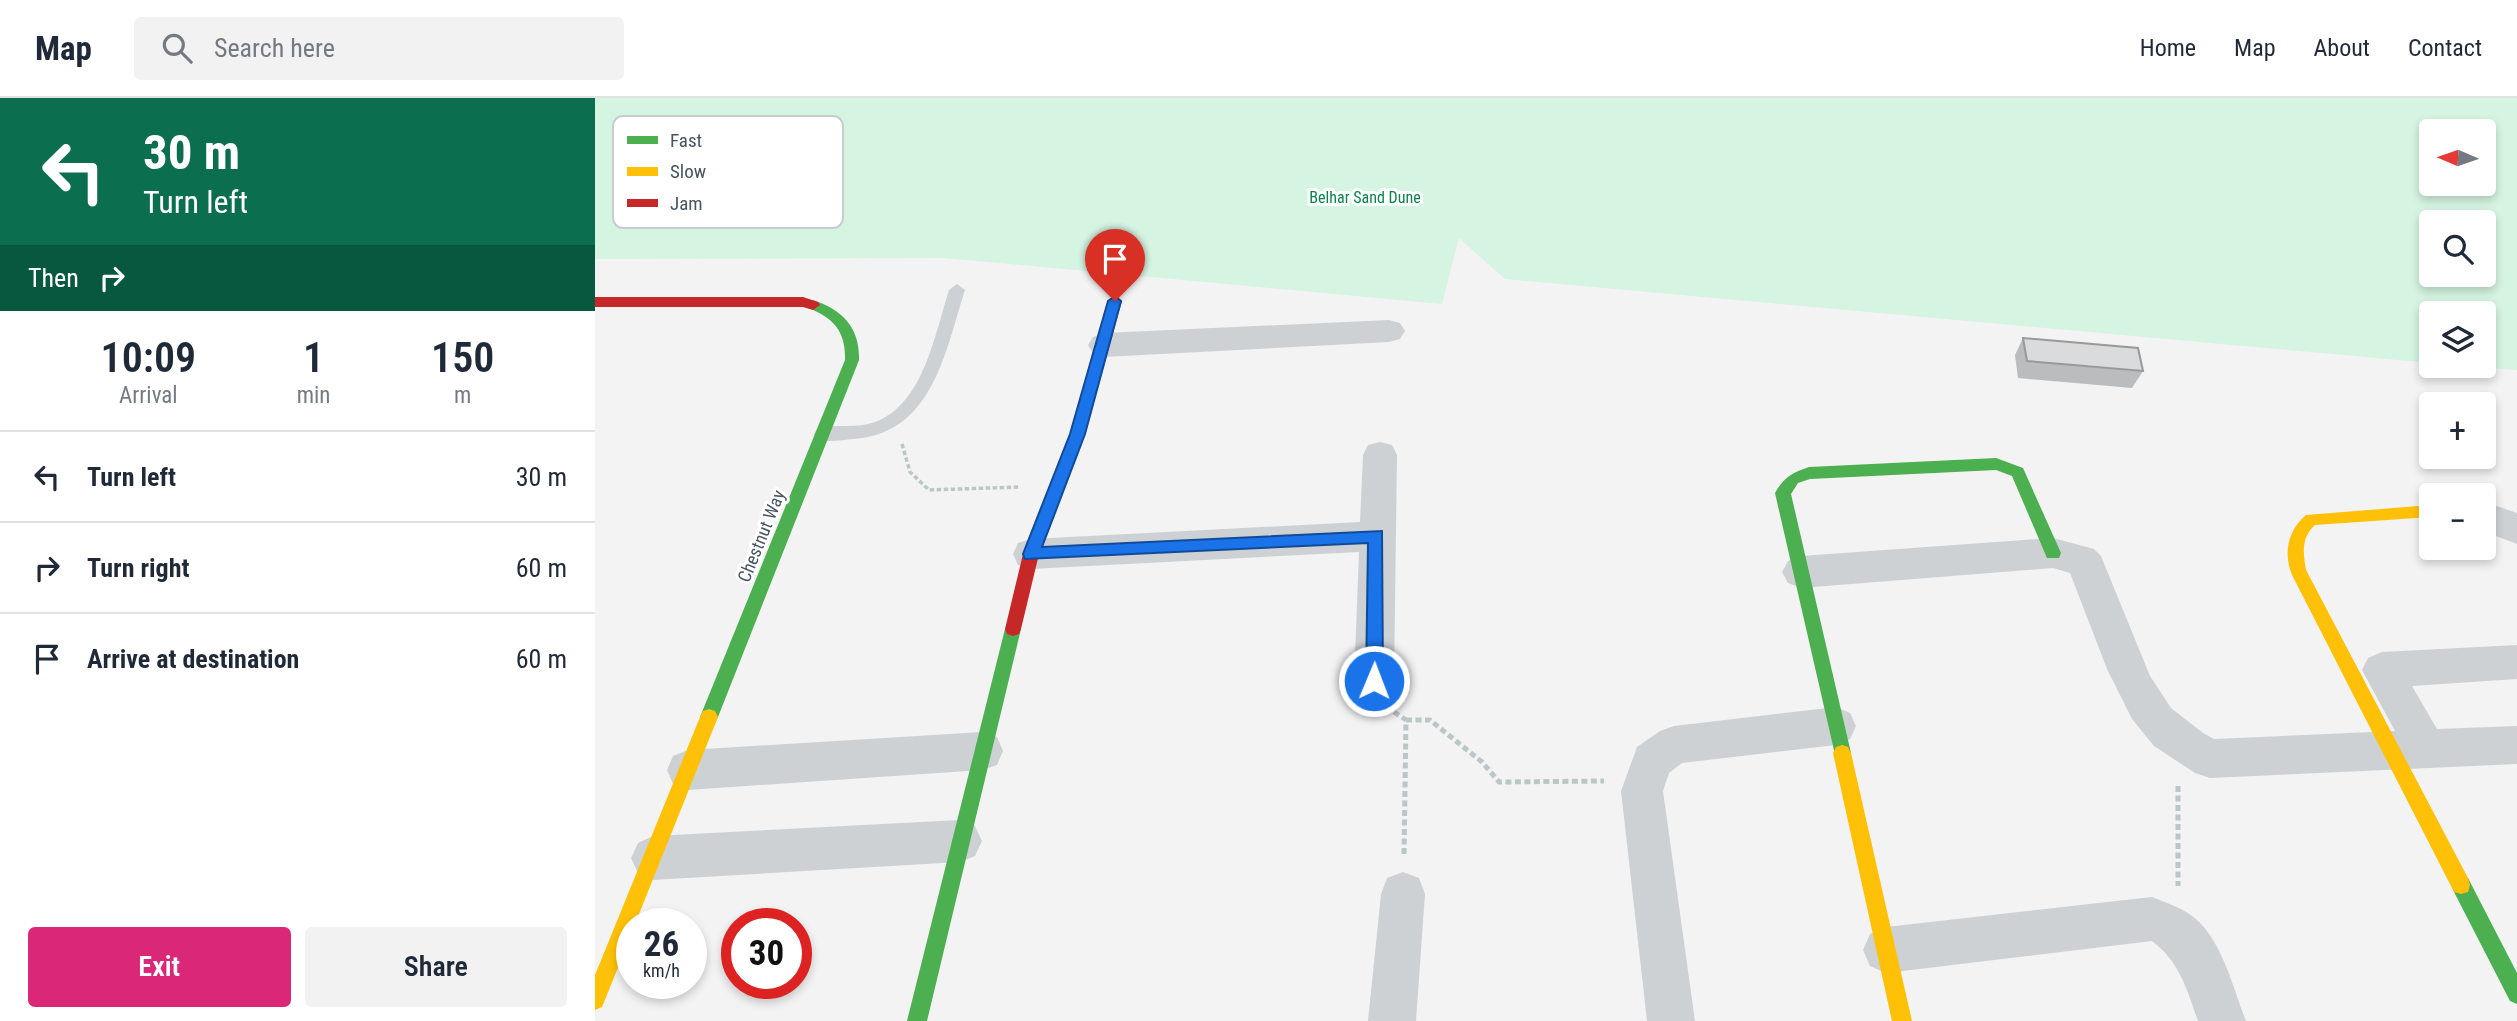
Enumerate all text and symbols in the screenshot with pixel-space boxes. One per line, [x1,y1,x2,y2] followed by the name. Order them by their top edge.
[134,17,624,80] search box
[35,29,92,68] text: Map
[158,29,196,67] icon: search
[214,33,335,63] text: Search here
[2140,34,2196,62] text: Home
[2234,34,2276,62] text: Map
[2314,34,2370,62] text: About
[2408,34,2482,62] text: Contact
[613,116,843,228] legend
[2419,119,2495,196] north arrow
[2419,119,2496,560] map controls
[143,124,240,181] text: 30 m
[28,126,119,217] icon: left
[670,129,702,152] text: Fast
[670,160,706,183] text: Slow
[143,183,248,221] text: Turn left
[1309,188,1421,207] park label: Belhar Sand Dune
[670,192,703,215] text: Jam
[2419,210,2496,287] button: search
[1085,229,1145,301] pin
[1096,240,1134,278] icon: arrive
[93,259,131,297] icon: right
[28,263,79,293] text: Then
[2419,301,2496,378] button: layers
[101,333,196,382] text: 10:09
[303,333,324,382] text: 1
[431,333,494,382] text: 150
[119,382,178,409] text: Arrival
[297,382,330,409] text: min
[454,382,471,409] text: m
[2419,392,2496,469] button: +
[28,458,66,496] icon: left
[87,462,176,492] text: Turn left
[516,462,567,492] text: 30 m
[2419,483,2496,560] button: −
[733,487,789,585] street label: Chestnut Way
[28,549,66,587] icon: right
[87,553,189,583] text: Turn right
[516,553,567,583] text: 60 m
[28,640,66,678] icon: arrive
[87,644,299,674] text: Arrive at destination
[516,644,567,674] text: 60 m
[1337,644,1411,718] position arrow
[721,908,812,999] speed limit sign: 30
[644,924,679,965] text: 26
[28,927,291,1007] button: Exit
[305,927,567,1007] button: Share
[643,960,680,981] text: km/h

